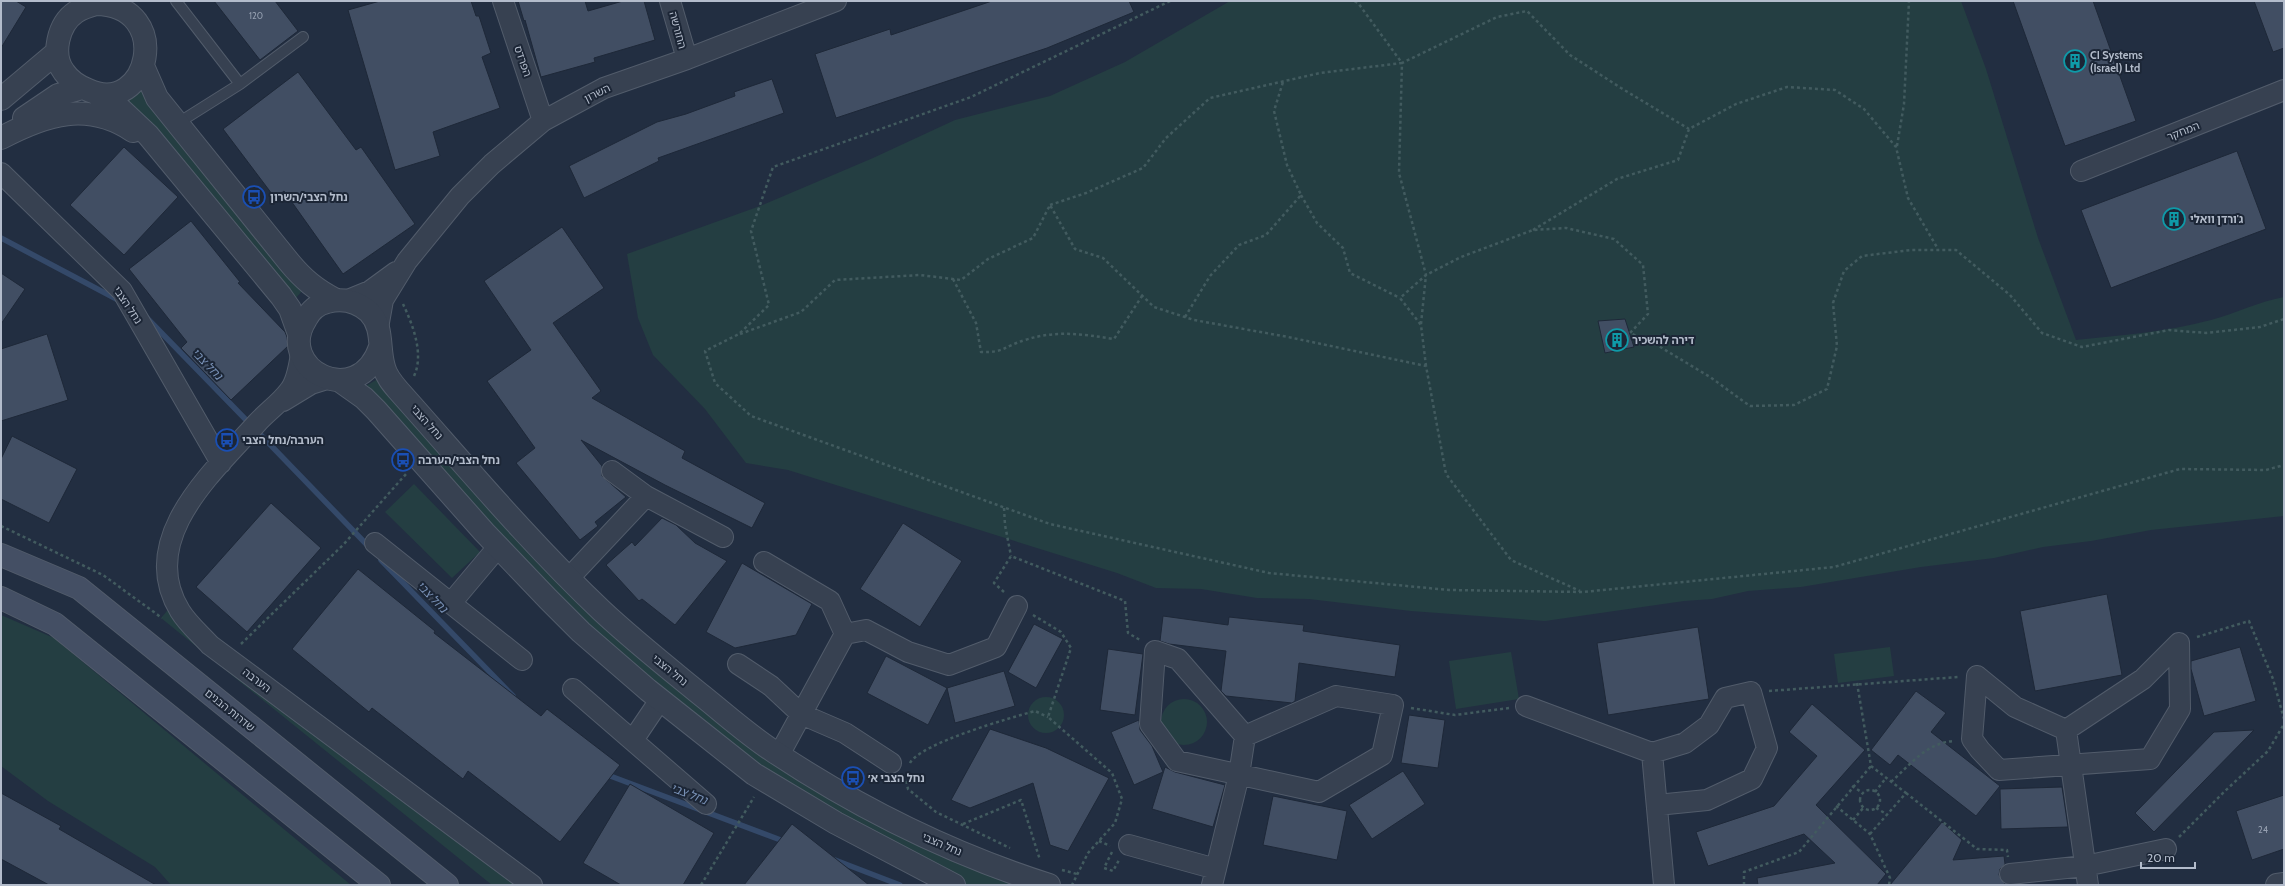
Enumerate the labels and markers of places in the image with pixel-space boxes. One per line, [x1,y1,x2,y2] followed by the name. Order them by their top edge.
[2062,48,2088,74] building icon: CI Systems (Israel) Ltd
[2090,48,2143,75] place label: CI Systems (Israel) Ltd
[241,184,267,210] bus stop icon: נחל הצבי/השרון
[270,190,348,204] place label: נחל הצבי/השרון
[2161,206,2187,232] building icon: ג'ורדן וואלי
[2190,212,2244,226] place label: ג'ורדן וואלי
[1604,327,1630,353] building icon: דירה להשכיר
[1632,333,1695,347] place label: דירה להשכיר
[214,427,240,453] bus stop icon: הערבה/נחל הצבי
[242,433,324,447] place label: הערבה/נחל הצבי
[390,447,416,473] bus stop icon: נחל הצבי/הערבה
[418,453,500,467] place label: נחל הצבי/הערבה
[840,765,866,791] bus stop icon: נחל הצבי א׳
[868,771,925,785] place label: נחל הצבי א׳

